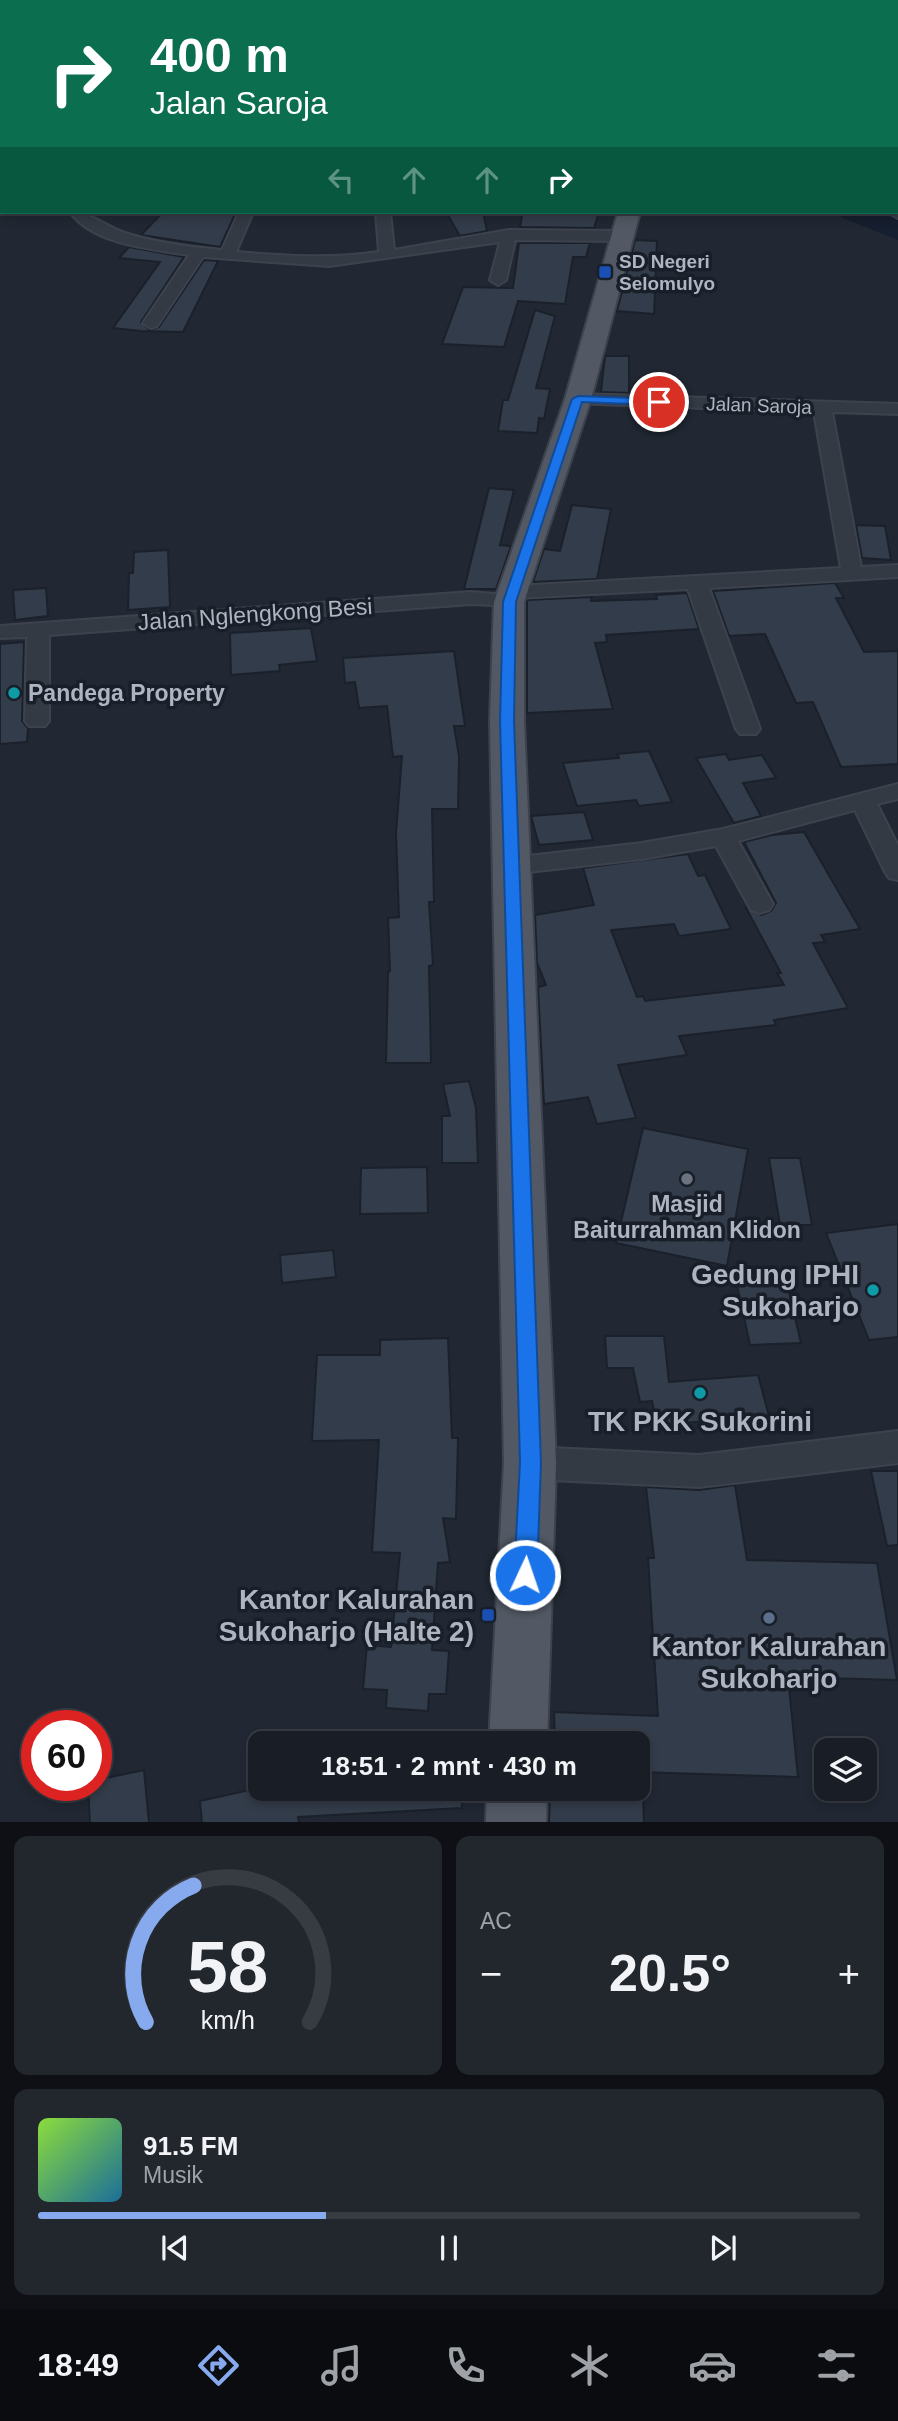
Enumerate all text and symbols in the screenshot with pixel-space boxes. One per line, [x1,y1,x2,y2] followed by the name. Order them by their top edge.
[35,28,126,119] icon: right
[150,28,289,82] text: 400 m
[150,85,328,121] text: Jalan Saroja
[322,161,360,199] icon: left
[395,161,433,199] icon: ahead
[468,161,506,199] icon: ahead
[541,161,579,199] icon: right
[619,251,715,294] place label: SD Negeri Selomulyo
[597,264,613,280] marker: SD Negeri Selomulyo
[629,372,689,432] pin
[640,383,678,421] icon: arrive
[706,393,813,418] street label: Jalan Saroja
[137,593,373,635] street label: Jalan Nglengkong Besi
[28,680,225,706] place label: Pandega Property
[6,685,22,701] marker: Pandega Property
[679,1171,695,1187] marker: Masjid Baiturrahman Klidon
[573,1191,801,1243] place label: Masjid Baiturrahman Klidon
[691,1259,859,1322] place label: Gedung IPHI Sukoharjo
[865,1282,881,1298] marker: Gedung IPHI Sukoharjo
[692,1385,708,1401] marker: TK PKK Sukorini
[588,1406,812,1437] place label: TK PKK Sukorini
[488,1538,562,1612] position arrow
[219,1584,474,1647] place label: Kantor Kalurahan Sukoharjo (Halte 2)
[480,1607,496,1623] marker: Kantor Kalurahan Sukoharjo (Halte 2)
[761,1610,777,1626] marker: Kantor Kalurahan Sukoharjo
[652,1631,886,1694] place label: Kantor Kalurahan Sukoharjo
[21,1710,112,1801] speed limit sign: 60
[814,1738,877,1801] map controls
[814,1738,877,1801] button: layers
[321,1751,577,1781] text: 18:51 · 2 mnt · 430 m
[480,1908,512,1934] text: AC
[188,1926,268,2007] text: 58
[609,1944,731,2002] text: 20.5°
[480,1953,502,1995] text: −
[838,1953,860,1995] text: +
[201,2005,255,2033] text: km/h
[143,2131,238,2161] text: 91.5 FM
[143,2162,203,2188] text: Musik
[156,2229,194,2267] icon: previous
[430,2229,468,2267] icon: pause
[704,2229,742,2267] icon: next
[194,2341,243,2390] icon: directions
[317,2341,366,2390] icon: music
[441,2341,490,2390] icon: phone
[565,2341,614,2390] icon: climate
[688,2341,737,2390] icon: car
[812,2341,861,2390] icon: filters
[37,2347,119,2383] text: 18:49

